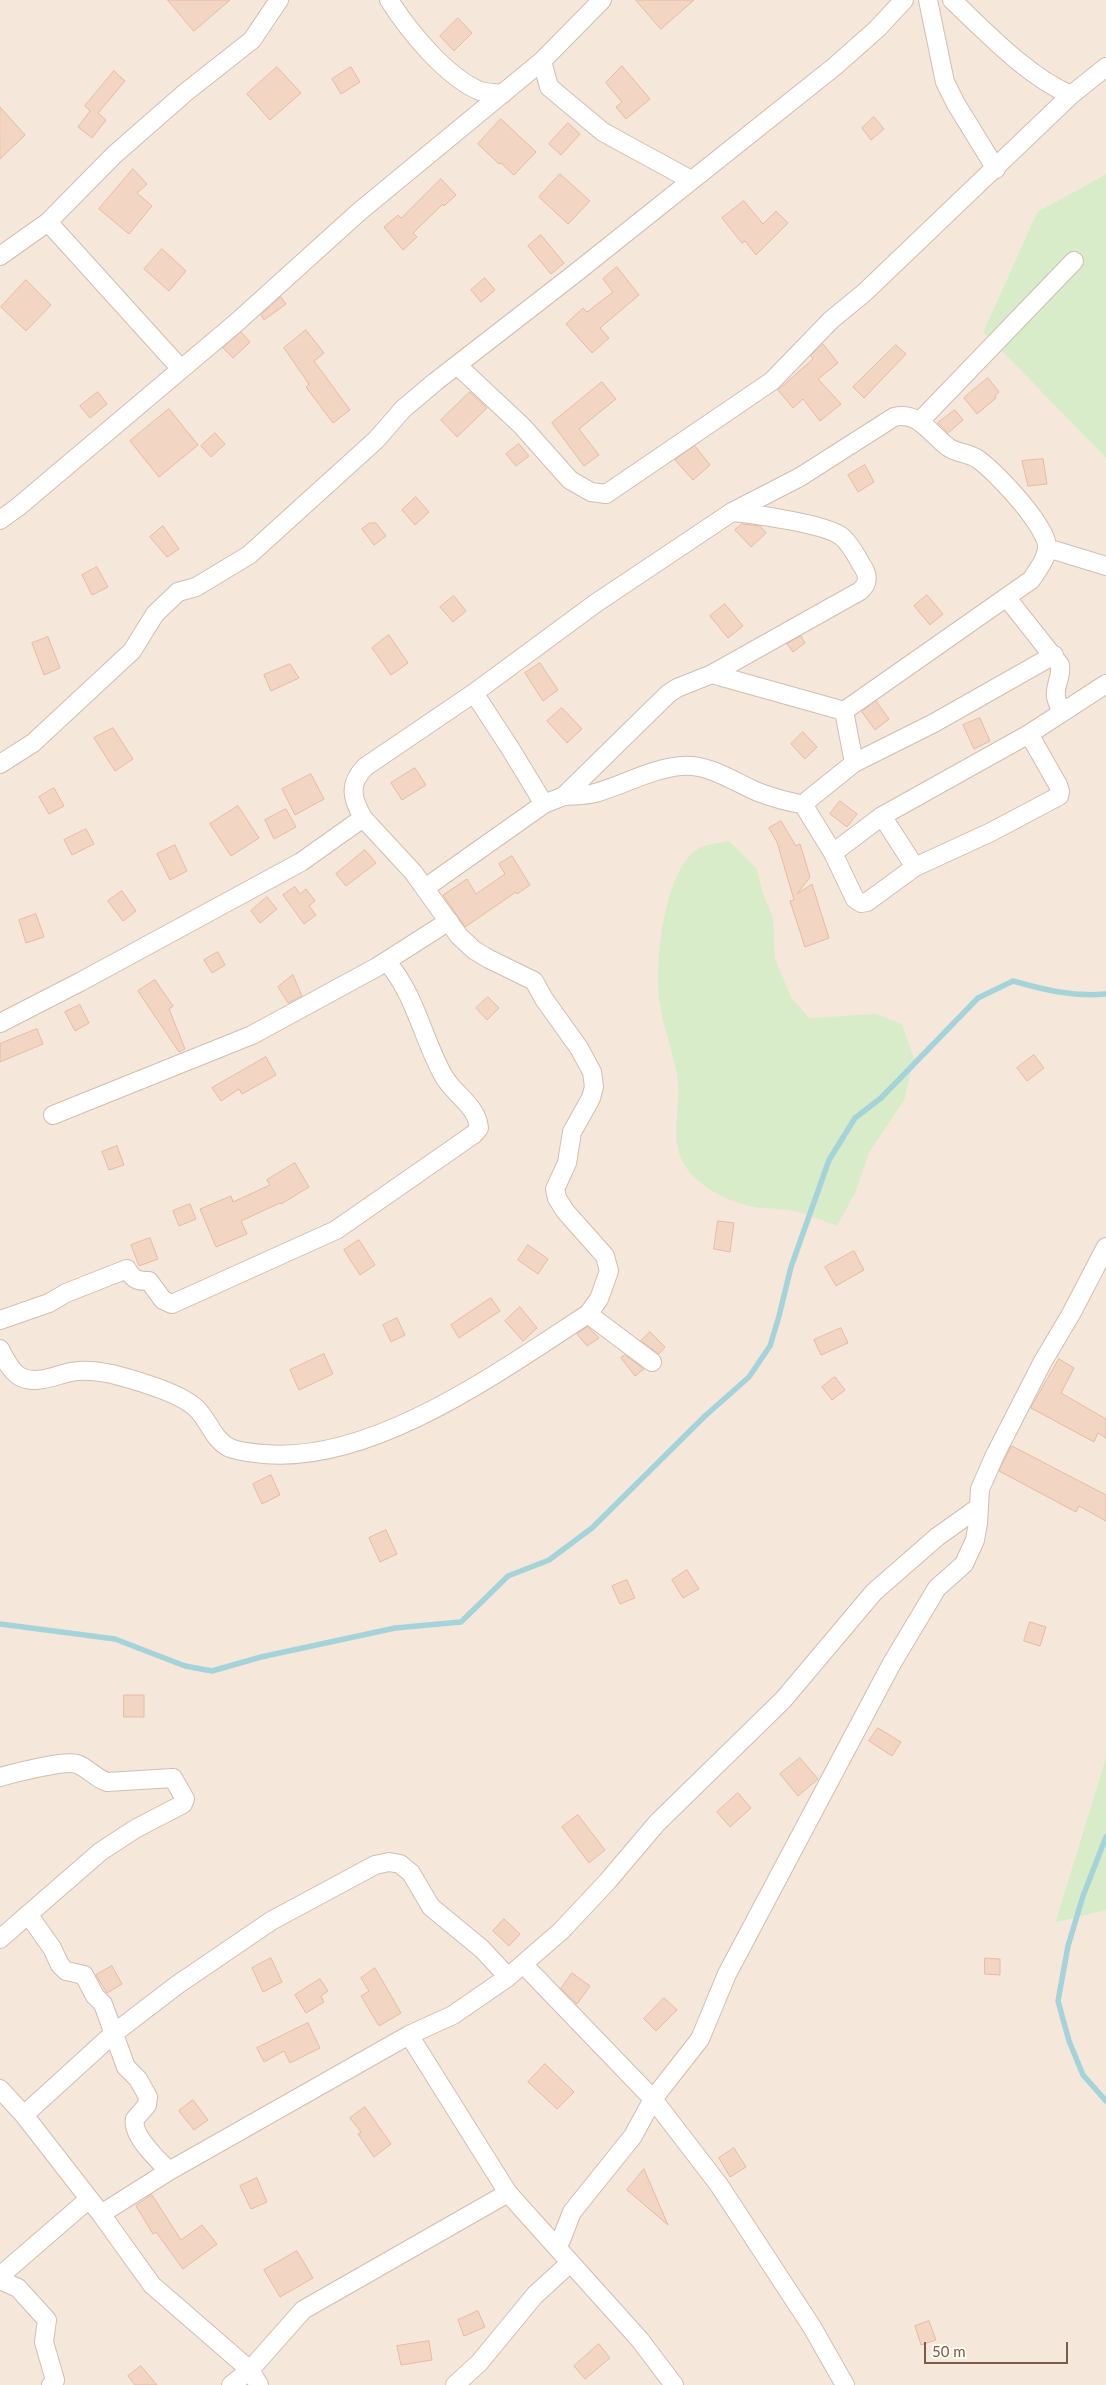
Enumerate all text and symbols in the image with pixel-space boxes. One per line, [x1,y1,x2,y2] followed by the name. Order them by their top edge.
[926,2332,1070,2364] scale bar
[932,2342,966,2360] text: 50 m

